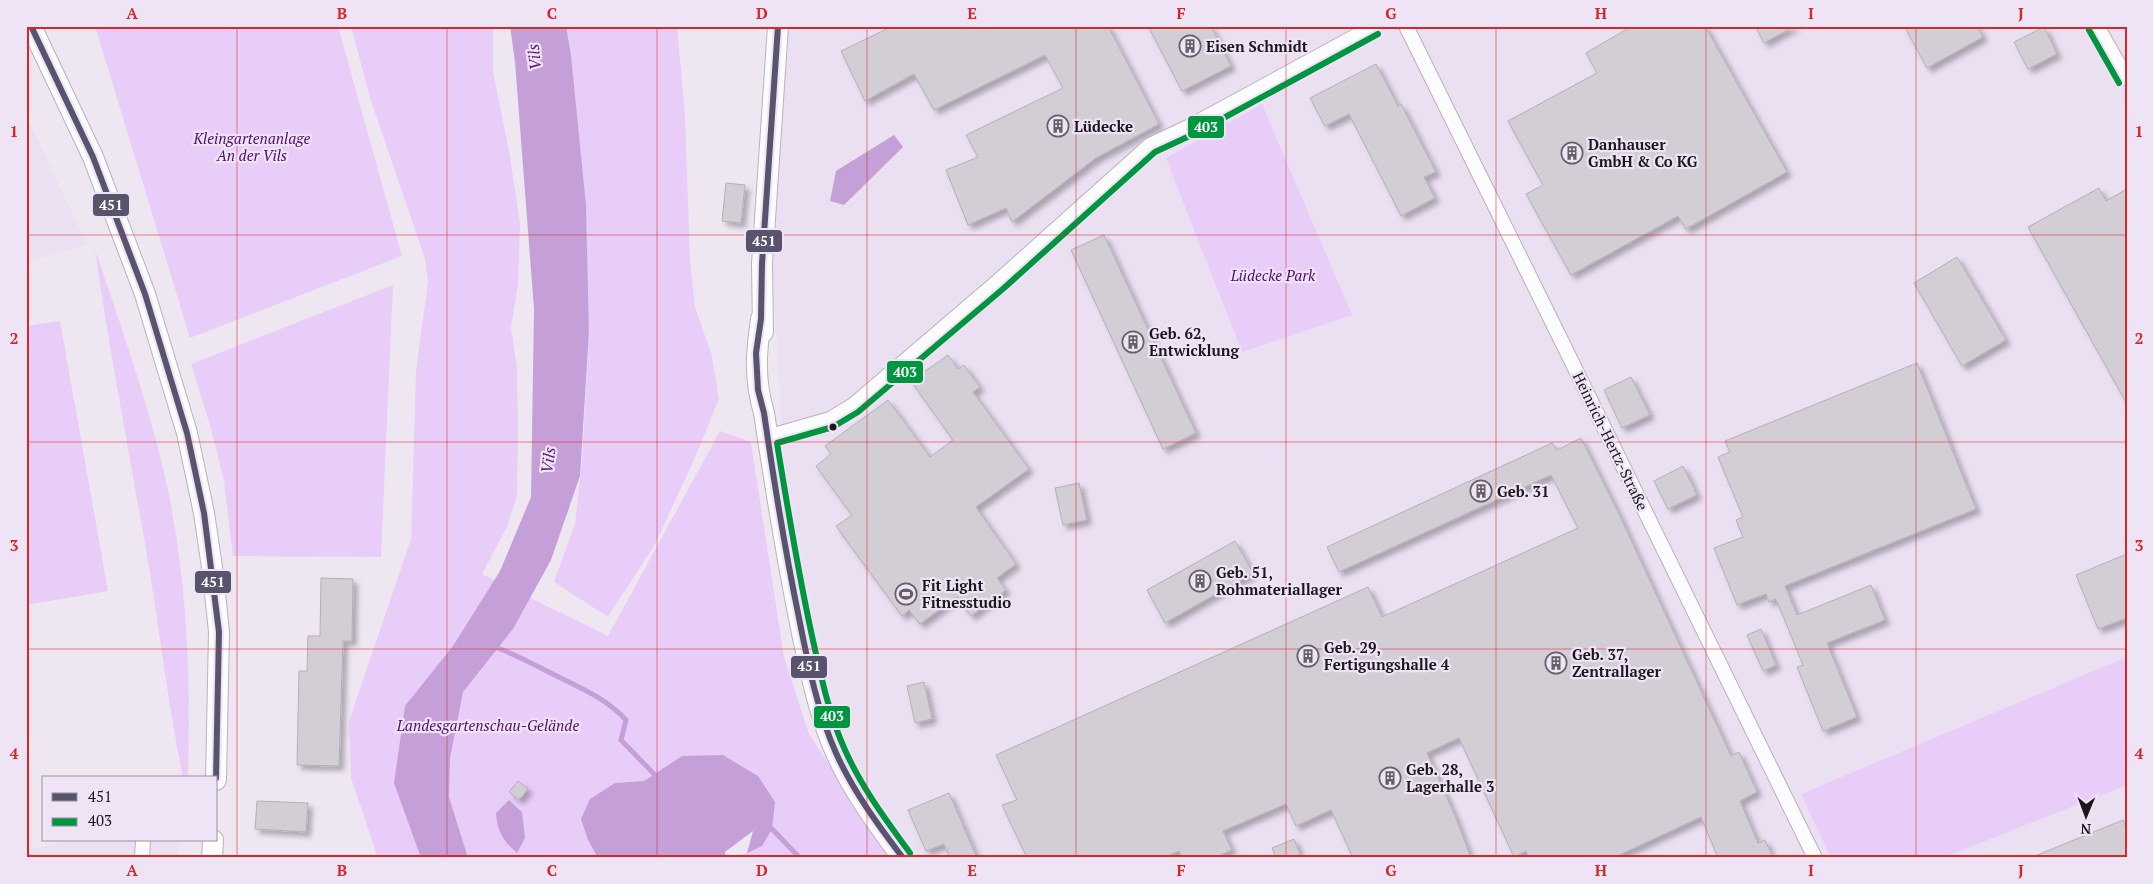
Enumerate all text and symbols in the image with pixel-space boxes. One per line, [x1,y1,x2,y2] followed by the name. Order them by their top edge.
[126,2,138,24] text: A
[337,2,347,24] text: B
[547,2,557,24] text: C
[756,2,768,24] text: D
[967,2,977,24] text: E
[1176,2,1186,24] text: F
[1385,2,1397,24] text: G
[1595,2,1607,24] text: H
[1808,2,1814,24] text: I
[2018,2,2024,24] text: J
[1178,34,1202,58] building icon: Eisen Schmidt
[1206,36,1308,56] place label: Eisen Schmidt
[522,42,546,71] water label: Vils
[1046,114,1070,138] building icon: Lüdecke
[1187,115,1225,139] line badge: 403
[1074,116,1133,136] place label: Lüdecke
[1194,117,1218,136] text: 403
[9,120,19,142] text: 1
[2134,120,2144,142] text: 1
[193,128,311,165] park label: Kleingartenanlage An der Vils
[1588,134,1698,171] place label: Danhauser GmbH & Co KG
[1560,141,1584,165] building icon: Danhauser GmbH & Co KG
[92,193,130,217] line badge: 451
[99,195,123,214] text: 451
[745,229,783,253] line badge: 451
[752,231,776,250] text: 451
[1230,265,1316,285] park label: Lüdecke Park
[1149,323,1239,360] place label: Geb. 62, Entwicklung
[9,327,19,349] text: 2
[2134,327,2144,349] text: 2
[1121,330,1145,354] building icon: Geb. 62, Entwicklung
[886,360,924,384] line badge: 403
[893,362,917,381] text: 403
[1569,368,1653,514] street label: Heinrich-Hertz-Straße
[828,422,838,432] unlabelled marker
[535,445,561,475] water label: Vils
[1469,479,1493,503] building icon: Geb. 31
[1497,481,1549,501] place label: Geb. 31
[9,534,19,556] text: 3
[2134,534,2144,556] text: 3
[1216,562,1342,599] place label: Geb. 51, Rohmateriallager
[1188,569,1212,593] building icon: Geb. 51, Rohmateriallager
[194,570,232,594] line badge: 451
[201,572,225,591] text: 451
[922,575,1011,612] place label: Fit Light Fitnesstudio
[894,582,918,606] sports icon: Fit Light Fitnesstudio
[1324,637,1450,674] place label: Geb. 29, Fertigungshalle 4
[1296,644,1320,668] building icon: Geb. 29, Fertigungshalle 4
[1572,644,1661,681] place label: Geb. 37, Zentrallager
[1544,651,1568,675] building icon: Geb. 37, Zentrallager
[790,655,828,679] line badge: 451
[797,656,821,675] text: 451
[813,705,851,729] line badge: 403
[820,706,844,725] text: 403
[396,715,579,735] park label: Landesgartenschau-Gelände
[9,742,19,764] text: 4
[2134,742,2144,764] text: 4
[1406,759,1495,796] place label: Geb. 28, Lagerhalle 3
[1378,766,1402,790] building icon: Geb. 28, Lagerhalle 3
[42,776,218,842] legend
[88,786,112,806] text: 451
[2060,792,2110,842] north arrow
[88,810,112,830] text: 403
[2080,820,2091,839] text: N
[126,859,138,881] text: A
[337,859,347,881] text: B
[547,859,557,881] text: C
[756,859,768,881] text: D
[967,859,977,881] text: E
[1176,859,1186,881] text: F
[1385,859,1397,881] text: G
[1595,859,1607,881] text: H
[1808,859,1814,881] text: I
[2018,859,2024,881] text: J

